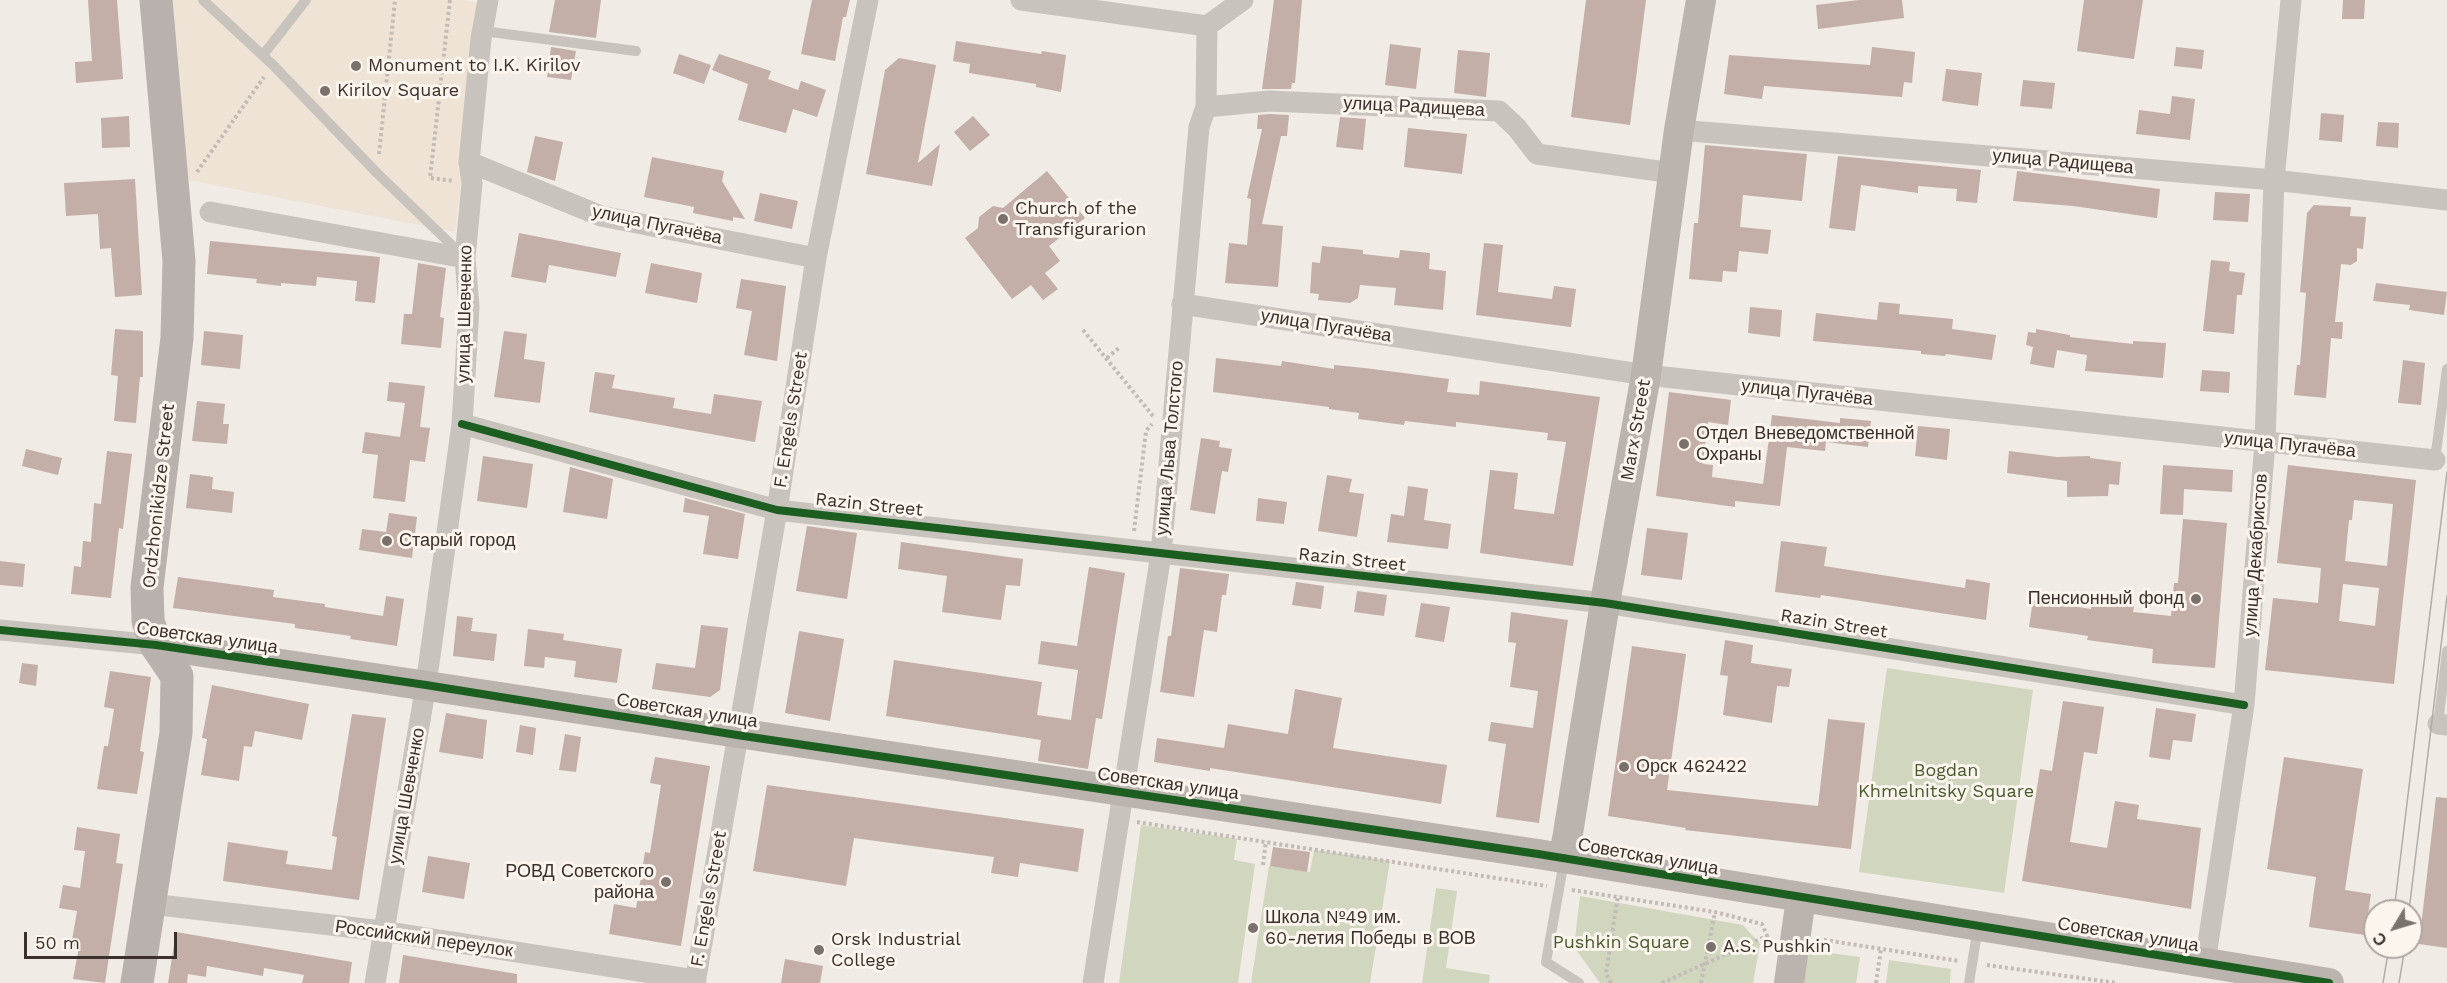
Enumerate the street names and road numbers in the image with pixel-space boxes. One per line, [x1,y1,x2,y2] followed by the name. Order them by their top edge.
[1343,93,1485,121] street label: улица Радищева
[1992,145,2134,179] street label: улица Радищева
[590,201,724,249] street label: улица Пугачёва
[453,245,477,383] street label: улица Шевченко
[1259,305,1393,347] street label: улица Пугачёва
[770,350,812,490] street label: F. Engels Street
[1152,360,1188,536] street label: улица Льва Толстого
[1740,375,1874,411] street label: улица Пугачёва
[1616,378,1656,482] street label: Marx Street
[139,403,179,589] street label: Ordzhonikidze Street
[2223,427,2357,463] street label: улица Пугачёва
[2240,473,2272,637] street label: улица Декабристов
[814,489,924,521] street label: Razin Street
[1297,544,1407,576] street label: Razin Street
[1779,605,1889,643] street label: Razin Street
[135,617,279,659] street label: Советская улица
[615,689,759,733] street label: Советская улица
[384,726,430,866] street label: улица Шевченко
[1096,763,1240,805] street label: Советская улица
[686,829,732,969] street label: F. Engels Street
[1576,834,1720,880] street label: Советская улица
[2056,913,2200,957] street label: Советская улица
[334,916,514,962] street label: Российский переулок

